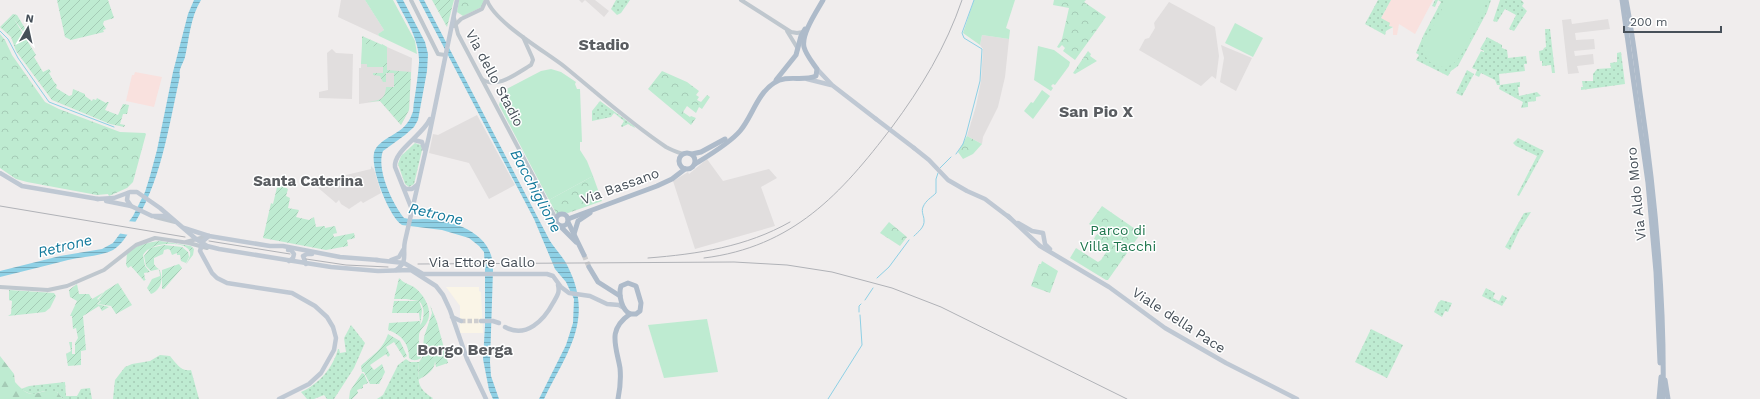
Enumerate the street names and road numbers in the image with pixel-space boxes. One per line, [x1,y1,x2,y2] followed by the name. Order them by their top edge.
[463,27,527,129] street label: Via dello Stadio
[1623,146,1649,242] street label: Via Aldo Moro
[579,164,661,208] street label: Via Bassano
[429,254,535,270] street label: Via Ettore Gallo
[1129,284,1229,356] street label: Viale della Pace

